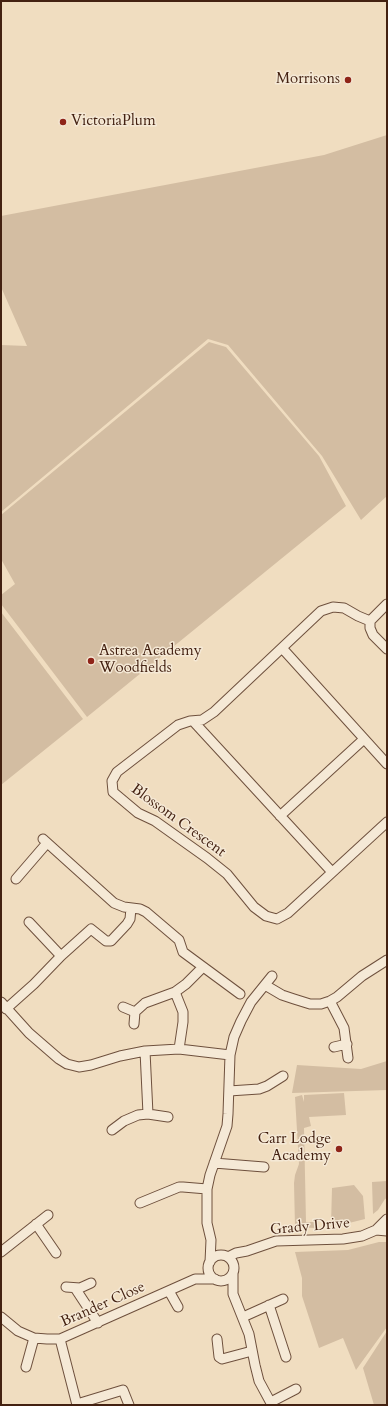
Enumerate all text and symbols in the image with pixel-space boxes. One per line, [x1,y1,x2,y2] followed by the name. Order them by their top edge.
[276,71,340,89] place label: Morrisons
[343,75,353,85] marker: Morrisons
[71,113,156,131] place label: VictoriaPlum
[58,117,68,127] marker: VictoriaPlum
[99,643,202,678] place label: Astrea Academy Woodfields
[86,656,96,666] marker: Astrea Academy Woodfields
[127,781,229,861] street label: Blossom Crescent
[258,1131,331,1166] place label: Carr Lodge Academy
[334,1144,344,1154] marker: Carr Lodge Academy
[269,1215,351,1239] street label: Grady Drive
[58,1278,148,1332] street label: Brander Close

